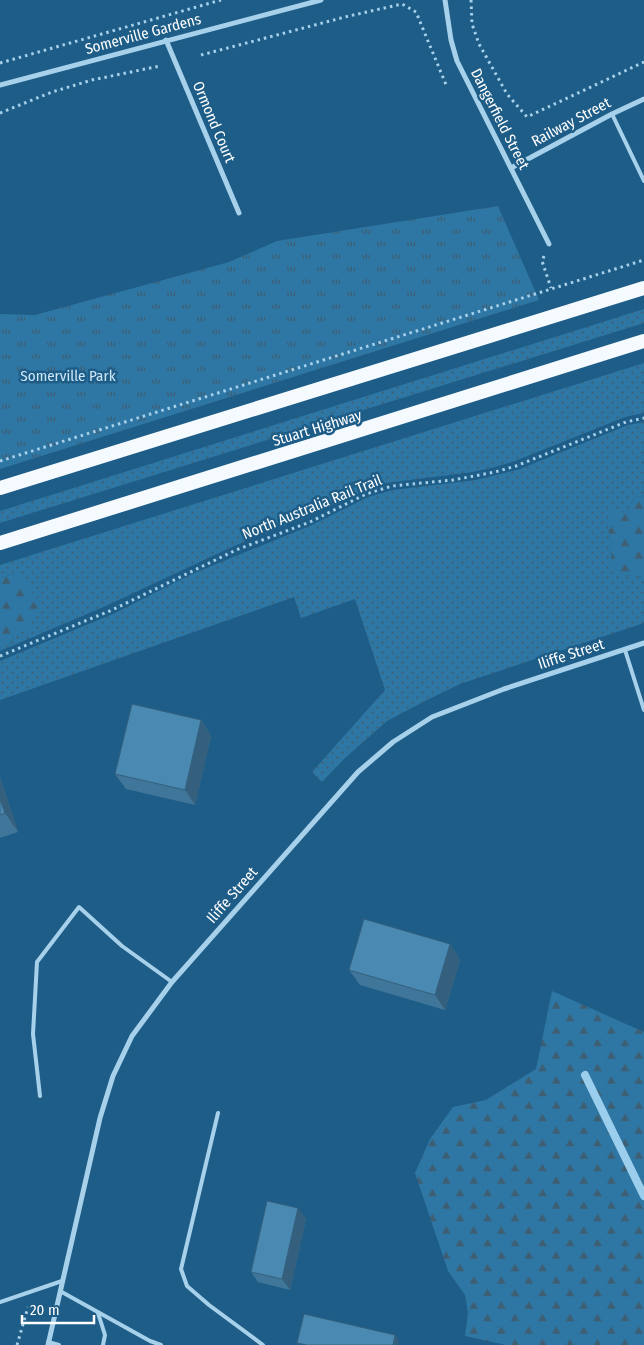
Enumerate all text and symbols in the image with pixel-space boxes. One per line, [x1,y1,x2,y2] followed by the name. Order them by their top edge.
[83,10,203,58] street label: Somerville Gardens
[467,66,533,173] street label: Dangerfield Street
[189,79,239,166] street label: Ormond Court
[528,94,614,150] street label: Railway Street
[20,367,116,385] park label: Somerville Park
[270,406,364,450] street label: Stuart Highway
[239,471,385,543] street label: North Australia Rail Trail
[536,635,606,673] street label: Iliffe Street
[203,863,261,927] street label: Iliffe Street
[22,1292,95,1324] scale bar
[30,1301,60,1319] text: 20 m

